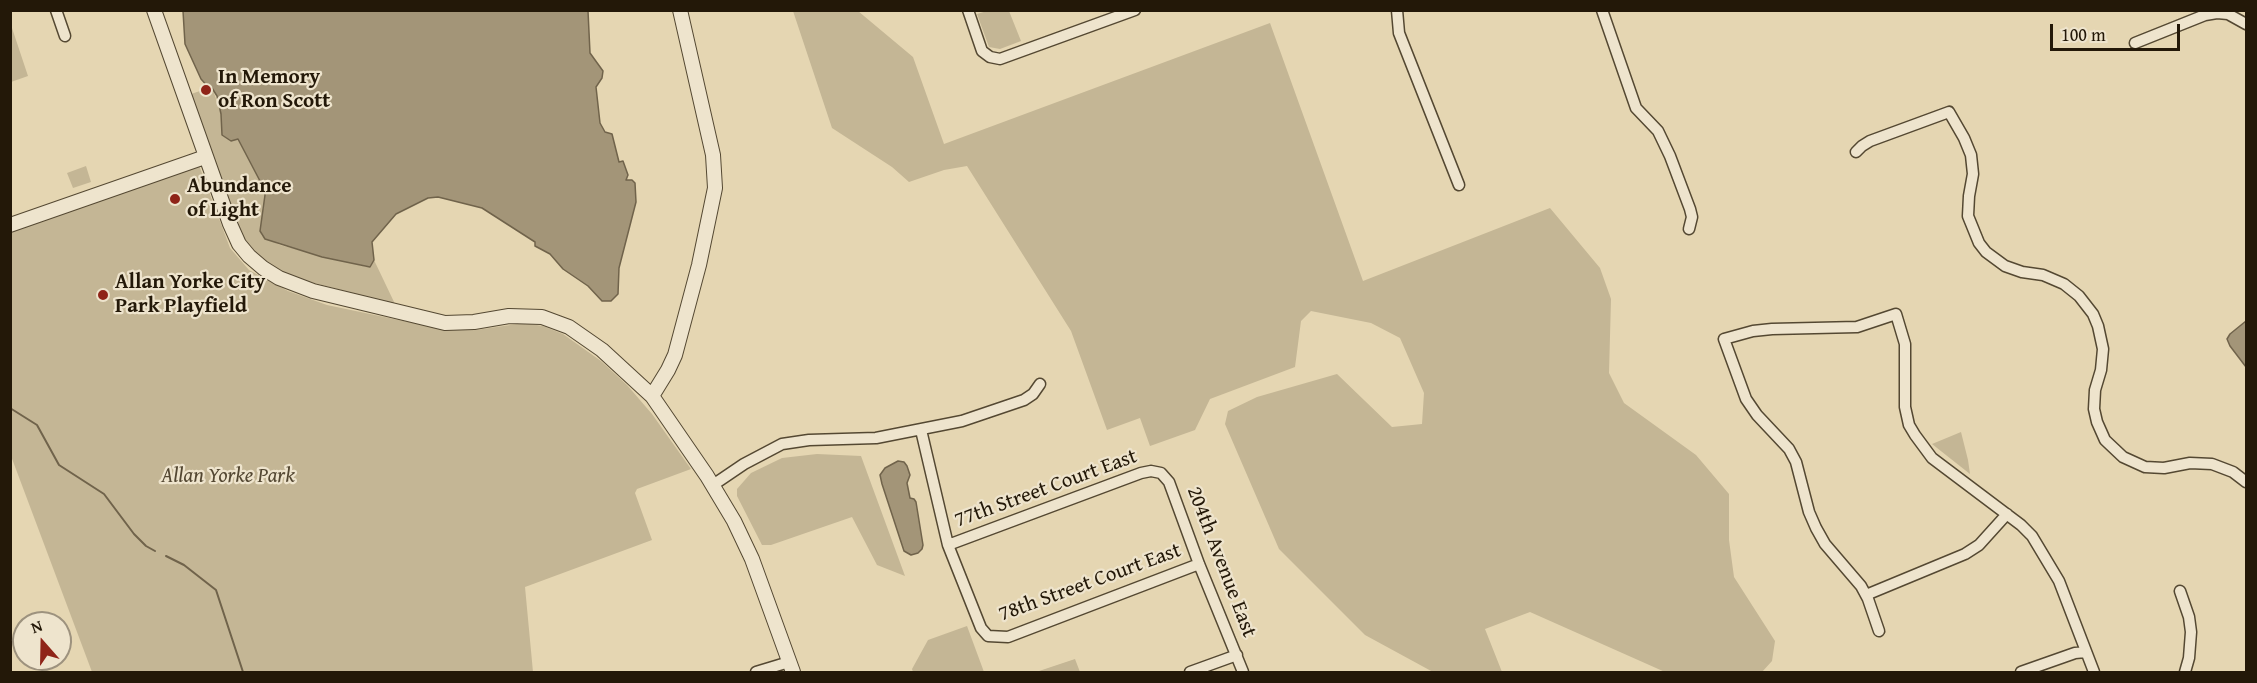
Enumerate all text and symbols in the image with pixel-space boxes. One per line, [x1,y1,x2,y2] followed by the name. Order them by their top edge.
[2053,12,2184,50] scale bar
[2061,21,2106,48] text: 100 m
[218,65,330,115] place label: In Memory of Ron Scott
[199,83,213,97] marker: In Memory of Ron Scott
[187,174,292,224] place label: Abundance of Light
[168,192,182,206] marker: Abundance of Light
[115,270,265,320] place label: Allan Yorke City Park Playfield
[96,288,110,302] marker: Allan Yorke City Park Playfield
[951,444,1141,534] street label: 77th Street Court East
[161,464,295,490] park label: Allan Yorke Park
[1181,483,1261,641] street label: 204th Avenue East
[995,538,1185,628] street label: 78th Street Court East
[12,611,72,671] north arrow
[27,613,46,639] text: N

